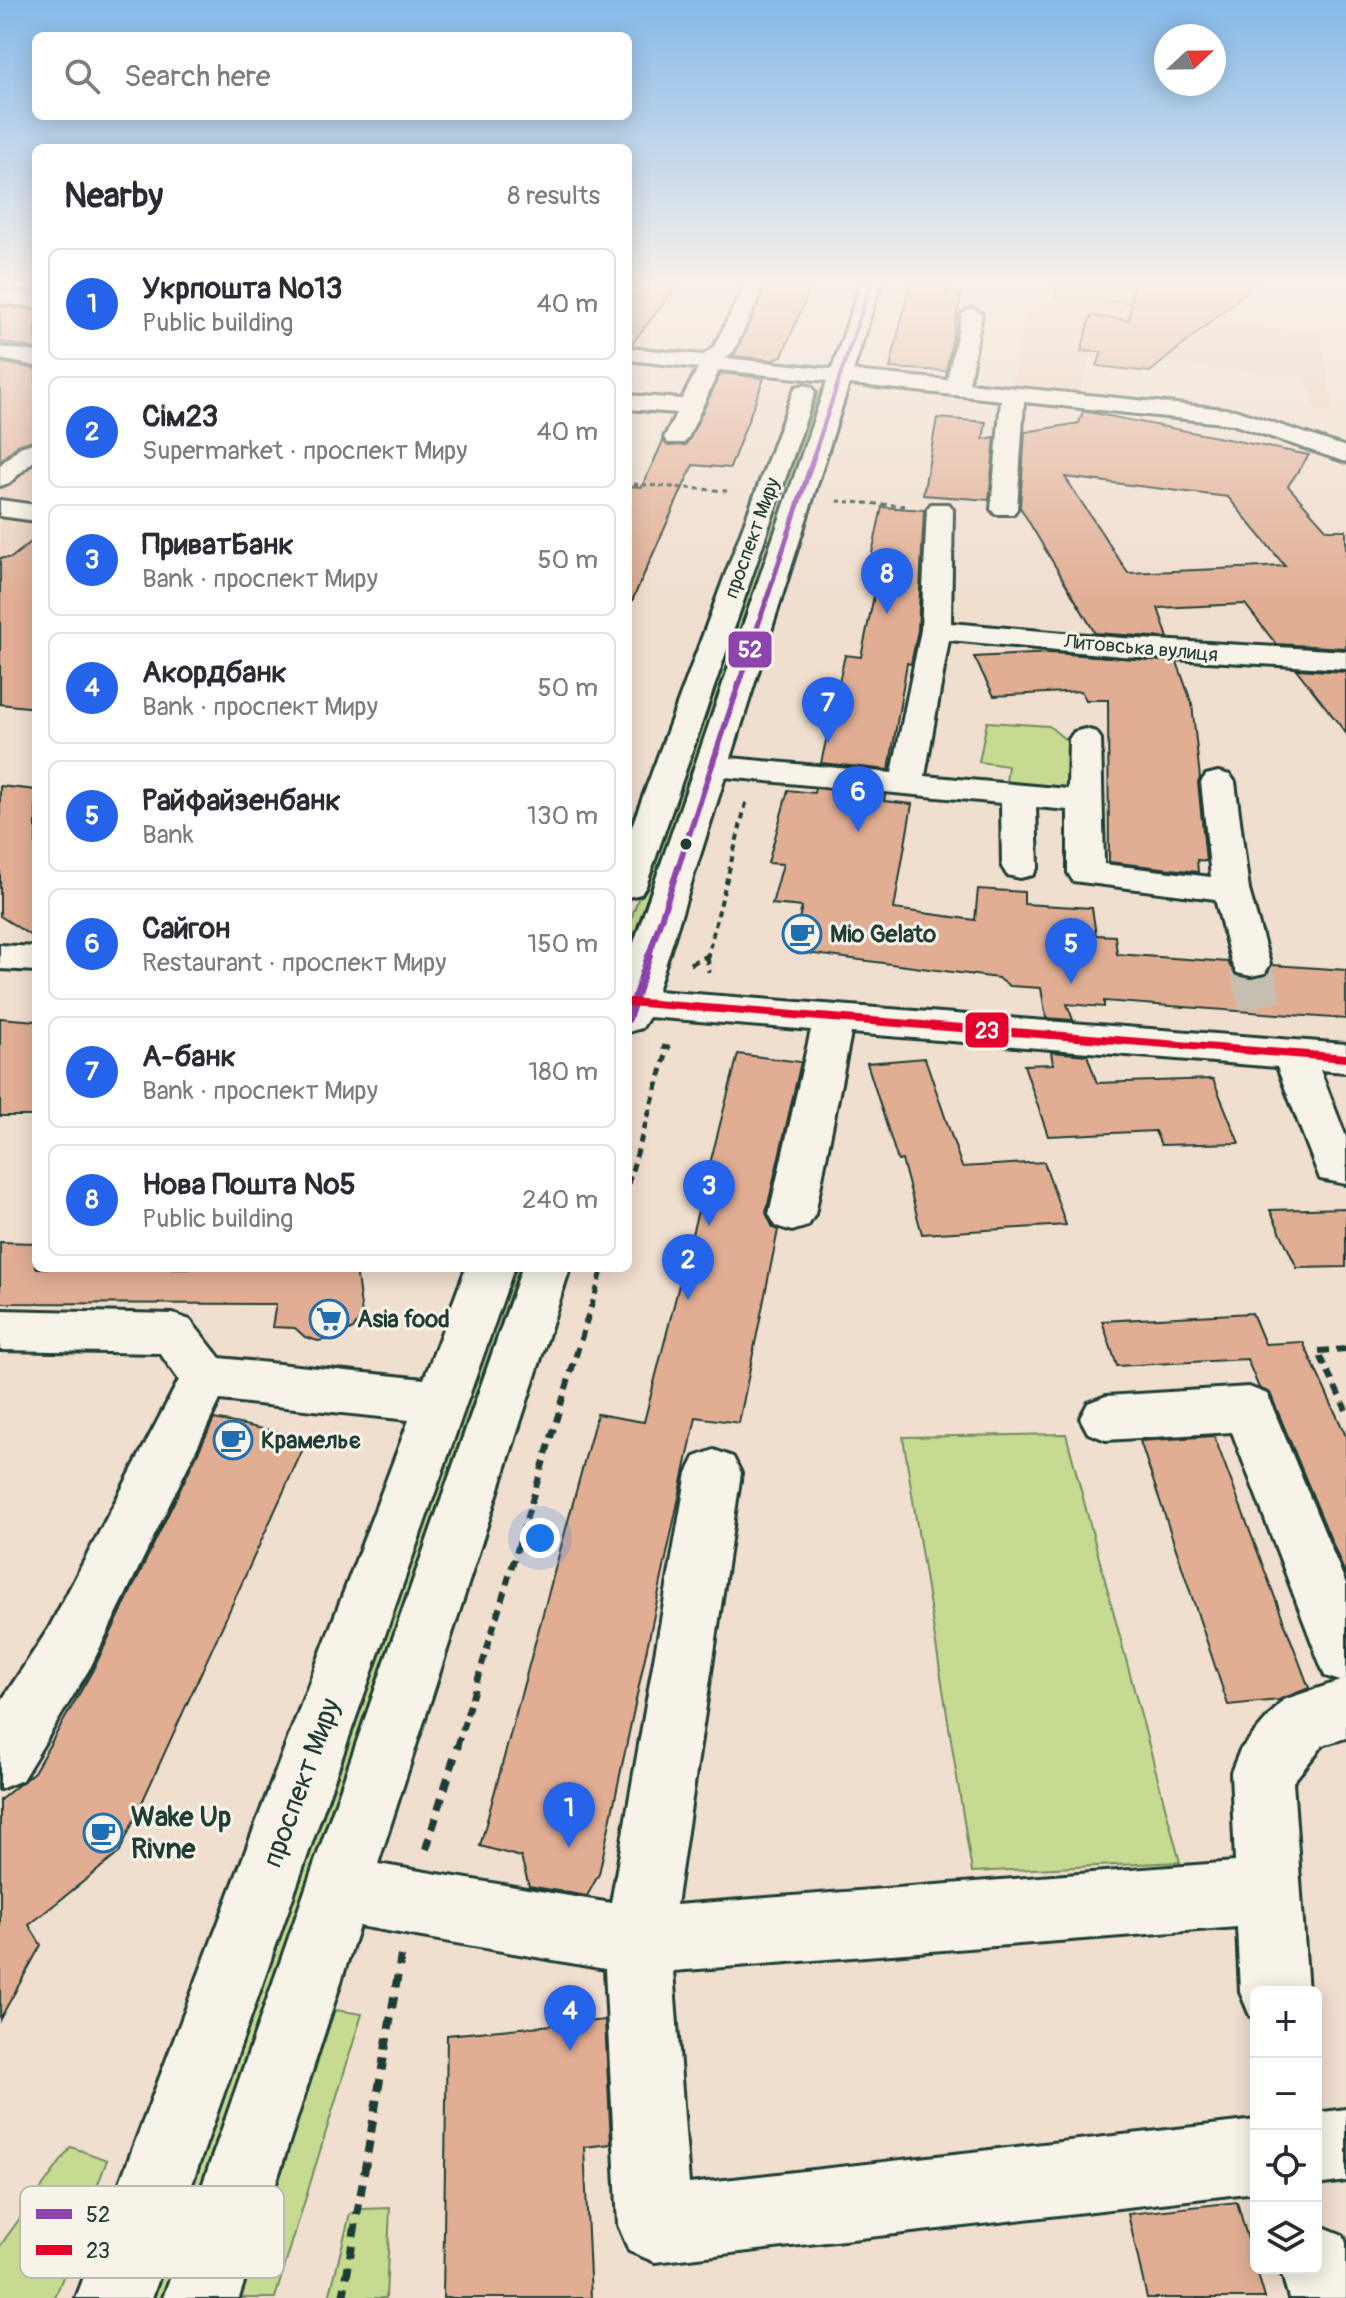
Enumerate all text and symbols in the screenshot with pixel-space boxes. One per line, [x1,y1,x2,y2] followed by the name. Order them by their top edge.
[1154,24,1226,96] north arrow
[32,32,632,120] search box
[60,54,104,98] icon: search
[124,58,271,95] text: Search here
[64,175,163,218] text: Nearby
[507,180,600,212] text: 8 results
[142,270,343,307] text: Укрпошта №13
[87,288,97,320] text: 1
[536,288,598,320] text: 40 m
[142,307,293,339] text: Public building
[142,398,218,435] text: Сім23
[85,416,99,448] text: 2
[536,416,598,448] text: 40 m
[142,435,467,467] text: Supermarket · проспект Миру
[719,474,786,602] street label: проспект Миру
[142,526,294,563] text: ПриватБанк
[85,544,99,576] text: 3
[537,544,598,576] text: 50 m
[861,548,913,614] pin: 8
[142,563,378,595] text: Bank · проспект Миру
[1062,629,1219,667] street label: Литовська вулиця
[727,630,773,669] line badge: 52
[738,636,762,664] text: 52
[142,654,287,691] text: Акордбанк
[84,672,100,704] text: 4
[537,672,598,704] text: 50 m
[802,677,854,743] pin: 7
[142,691,378,723] text: Bank · проспект Миру
[832,766,884,832] pin: 6
[142,782,341,819] text: Райфайзенбанк
[85,800,99,832] text: 5
[527,800,598,832] text: 130 m
[142,819,194,851] text: Bank
[678,836,694,852] unlabelled marker
[142,910,230,947] text: Сайгон
[781,913,823,955] cafe icon: Mio Gelato
[1045,918,1097,984] pin: 5
[830,920,936,949] place label: Mio Gelato
[84,928,100,960] text: 6
[527,928,598,960] text: 150 m
[142,947,446,979] text: Restaurant · проспект Миру
[964,1011,1010,1049] line badge: 23
[975,1017,999,1045] text: 23
[142,1038,236,1075] text: А-банк
[85,1056,99,1088] text: 7
[528,1056,598,1088] text: 180 m
[142,1075,378,1107] text: Bank · проспект Миру
[683,1160,735,1226] pin: 3
[142,1166,356,1203] text: Нова Пошта №5
[85,1184,99,1216] text: 8
[522,1184,598,1216] text: 240 m
[142,1203,293,1235] text: Public building
[662,1234,714,1300] pin: 2
[308,1298,350,1340] supermarket icon: Asia food
[357,1305,450,1334] place label: Asia food
[212,1419,254,1461] cafe icon: Крамельє
[261,1426,362,1455] place label: Крамельє
[520,1518,560,1558] your location
[255,1694,349,1872] street label: проспект Миру
[543,1782,595,1848] pin: 1
[131,1800,231,1867] place label: Wake Up Rivne
[82,1812,124,1854] cafe icon: Wake Up Rivne
[544,1985,596,2051] pin: 4
[1250,1986,1322,2274] map controls
[1250,1986,1322,2058] button: +
[1250,2058,1322,2130] button: −
[1250,2130,1322,2202] button: locate
[20,2186,284,2278] legend
[86,2201,110,2229] text: 52
[1250,2202,1322,2274] button: layers
[86,2237,110,2265] text: 23

